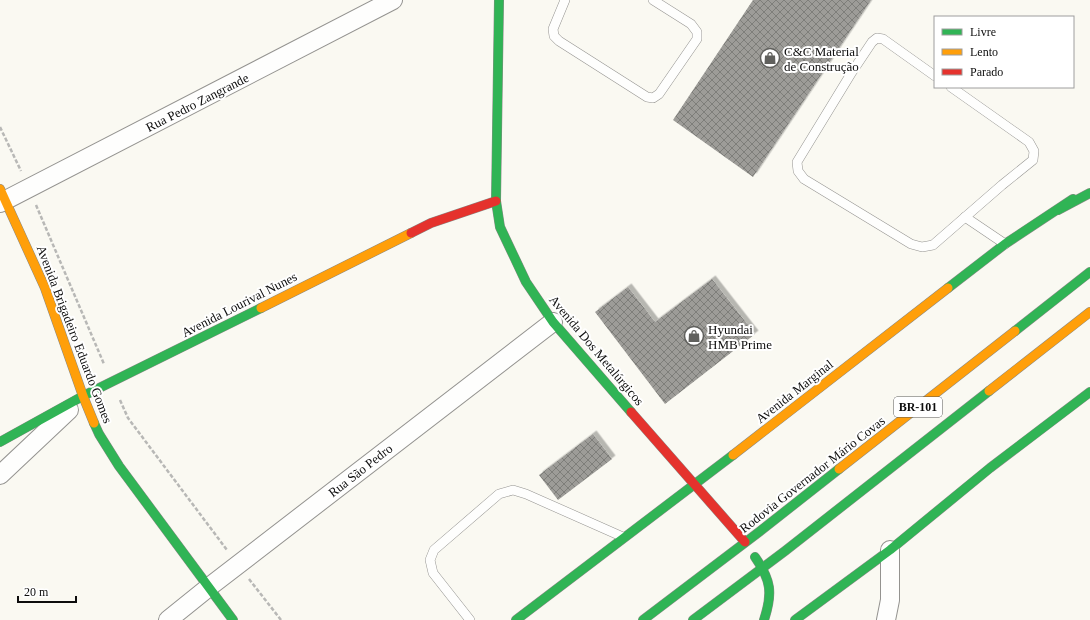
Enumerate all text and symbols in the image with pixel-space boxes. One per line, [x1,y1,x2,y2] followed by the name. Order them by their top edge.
[934,16,1074,88] legend
[970,25,996,39] text: Livre
[784,44,859,74] place label: C&C Material de Construção
[970,45,998,59] text: Lento
[759,47,781,69] shop icon: C&C Material de Construção
[970,65,1003,79] text: Parado
[143,70,251,135] street label: Rua Pedro Zangrande
[34,243,115,425] street label: Avenida Brigadeiro Eduardo Gomes
[179,269,299,340] street label: Avenida Lourival Nunes
[546,292,647,408] street label: Avenida Dos Metalúrgicos
[708,322,772,352] place label: Hyundai HMB Prime
[683,325,705,347] shop icon: Hyundai HMB Prime
[753,356,836,426] street label: Avenida Marginal
[894,397,942,417] road number: BR-101
[737,413,888,536] street label: Rodovia Governador Mário Covas
[325,441,395,500] street label: Rua São Pedro
[18,578,76,604] scale bar
[24,585,49,599] text: 20 m

